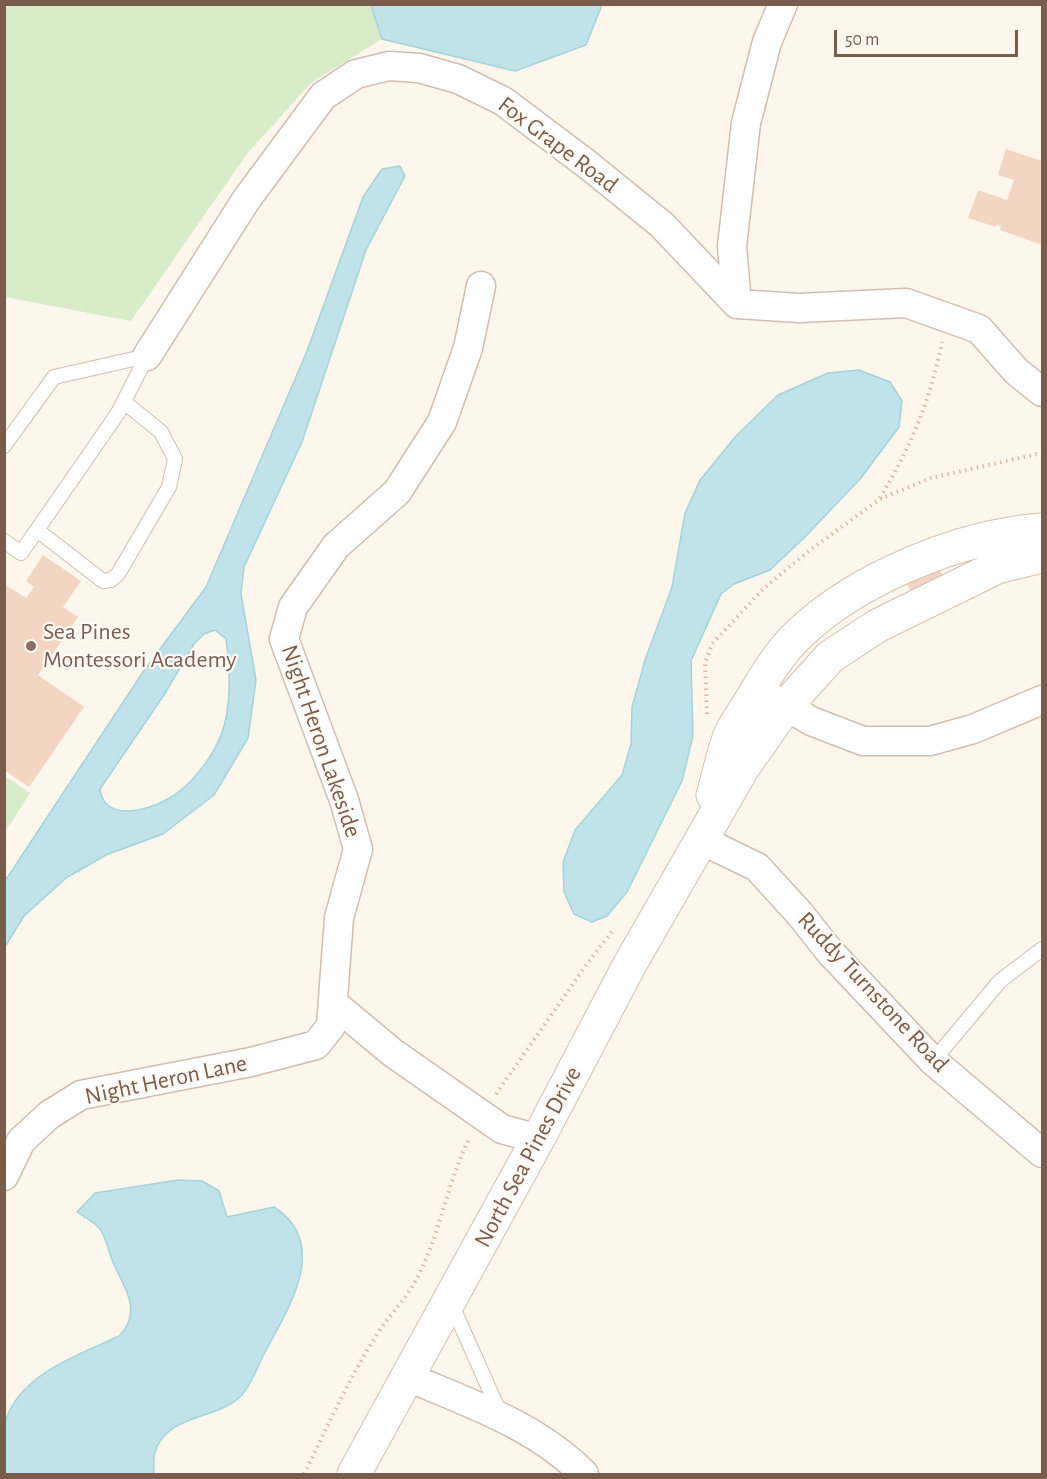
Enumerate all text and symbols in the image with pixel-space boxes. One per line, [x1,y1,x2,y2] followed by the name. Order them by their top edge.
[837,18,1022,56] scale bar
[845,31,879,49] text: 50 m
[492,91,624,199] street label: Fox Grape Road
[43,618,237,674] place label: Sea Pines Montessori Academy
[24,639,38,653] marker: Sea Pines Montessori Academy
[275,641,367,841] street label: Night Heron Lakeside
[791,906,955,1078] street label: Ruddy Turnstone Road
[82,1049,250,1111] street label: Night Heron Lane
[468,1062,588,1252] street label: North Sea Pines Drive

